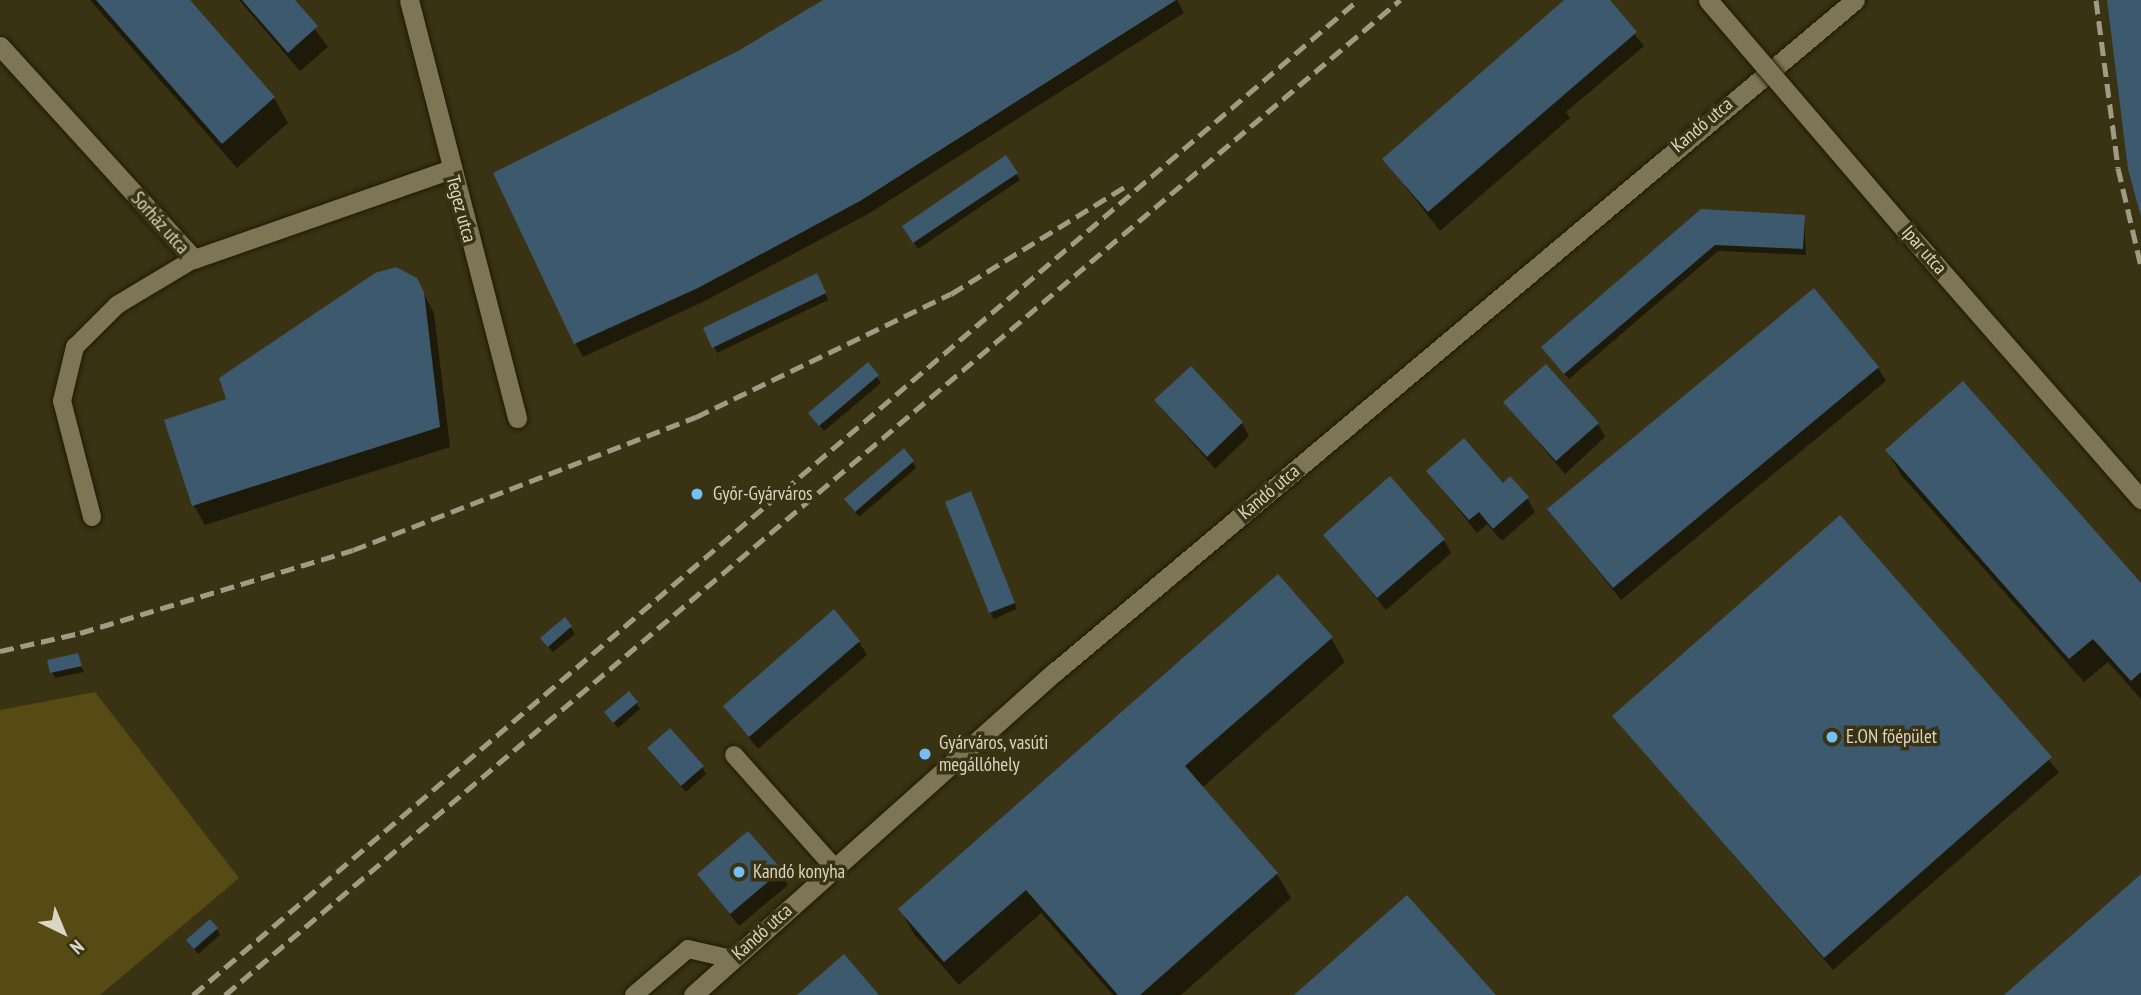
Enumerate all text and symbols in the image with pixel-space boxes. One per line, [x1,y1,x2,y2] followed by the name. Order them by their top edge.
[1667,93,1737,157] street label: Kandó utca
[441,173,481,245] street label: Tegez utca
[126,187,194,259] street label: Sorház utca
[1897,221,1951,279] street label: Ipar utca
[1234,460,1304,524] street label: Kandó utca
[713,483,813,505] place label: Győr-Gyárváros
[687,484,707,504] marker: Győr-Gyárváros
[1846,726,1937,748] place label: E.ON főépület
[1824,729,1840,745] marker: E.ON főépület
[939,732,1050,776] place label: Gyárváros, vasúti megállóhely
[917,746,933,762] marker: Gyárváros, vasúti megállóhely
[753,861,845,883] place label: Kandó konyha
[731,864,747,880] marker: Kandó konyha
[28,897,98,967] north arrow
[727,899,797,965] street label: Kandó utca
[65,935,89,960] text: N

